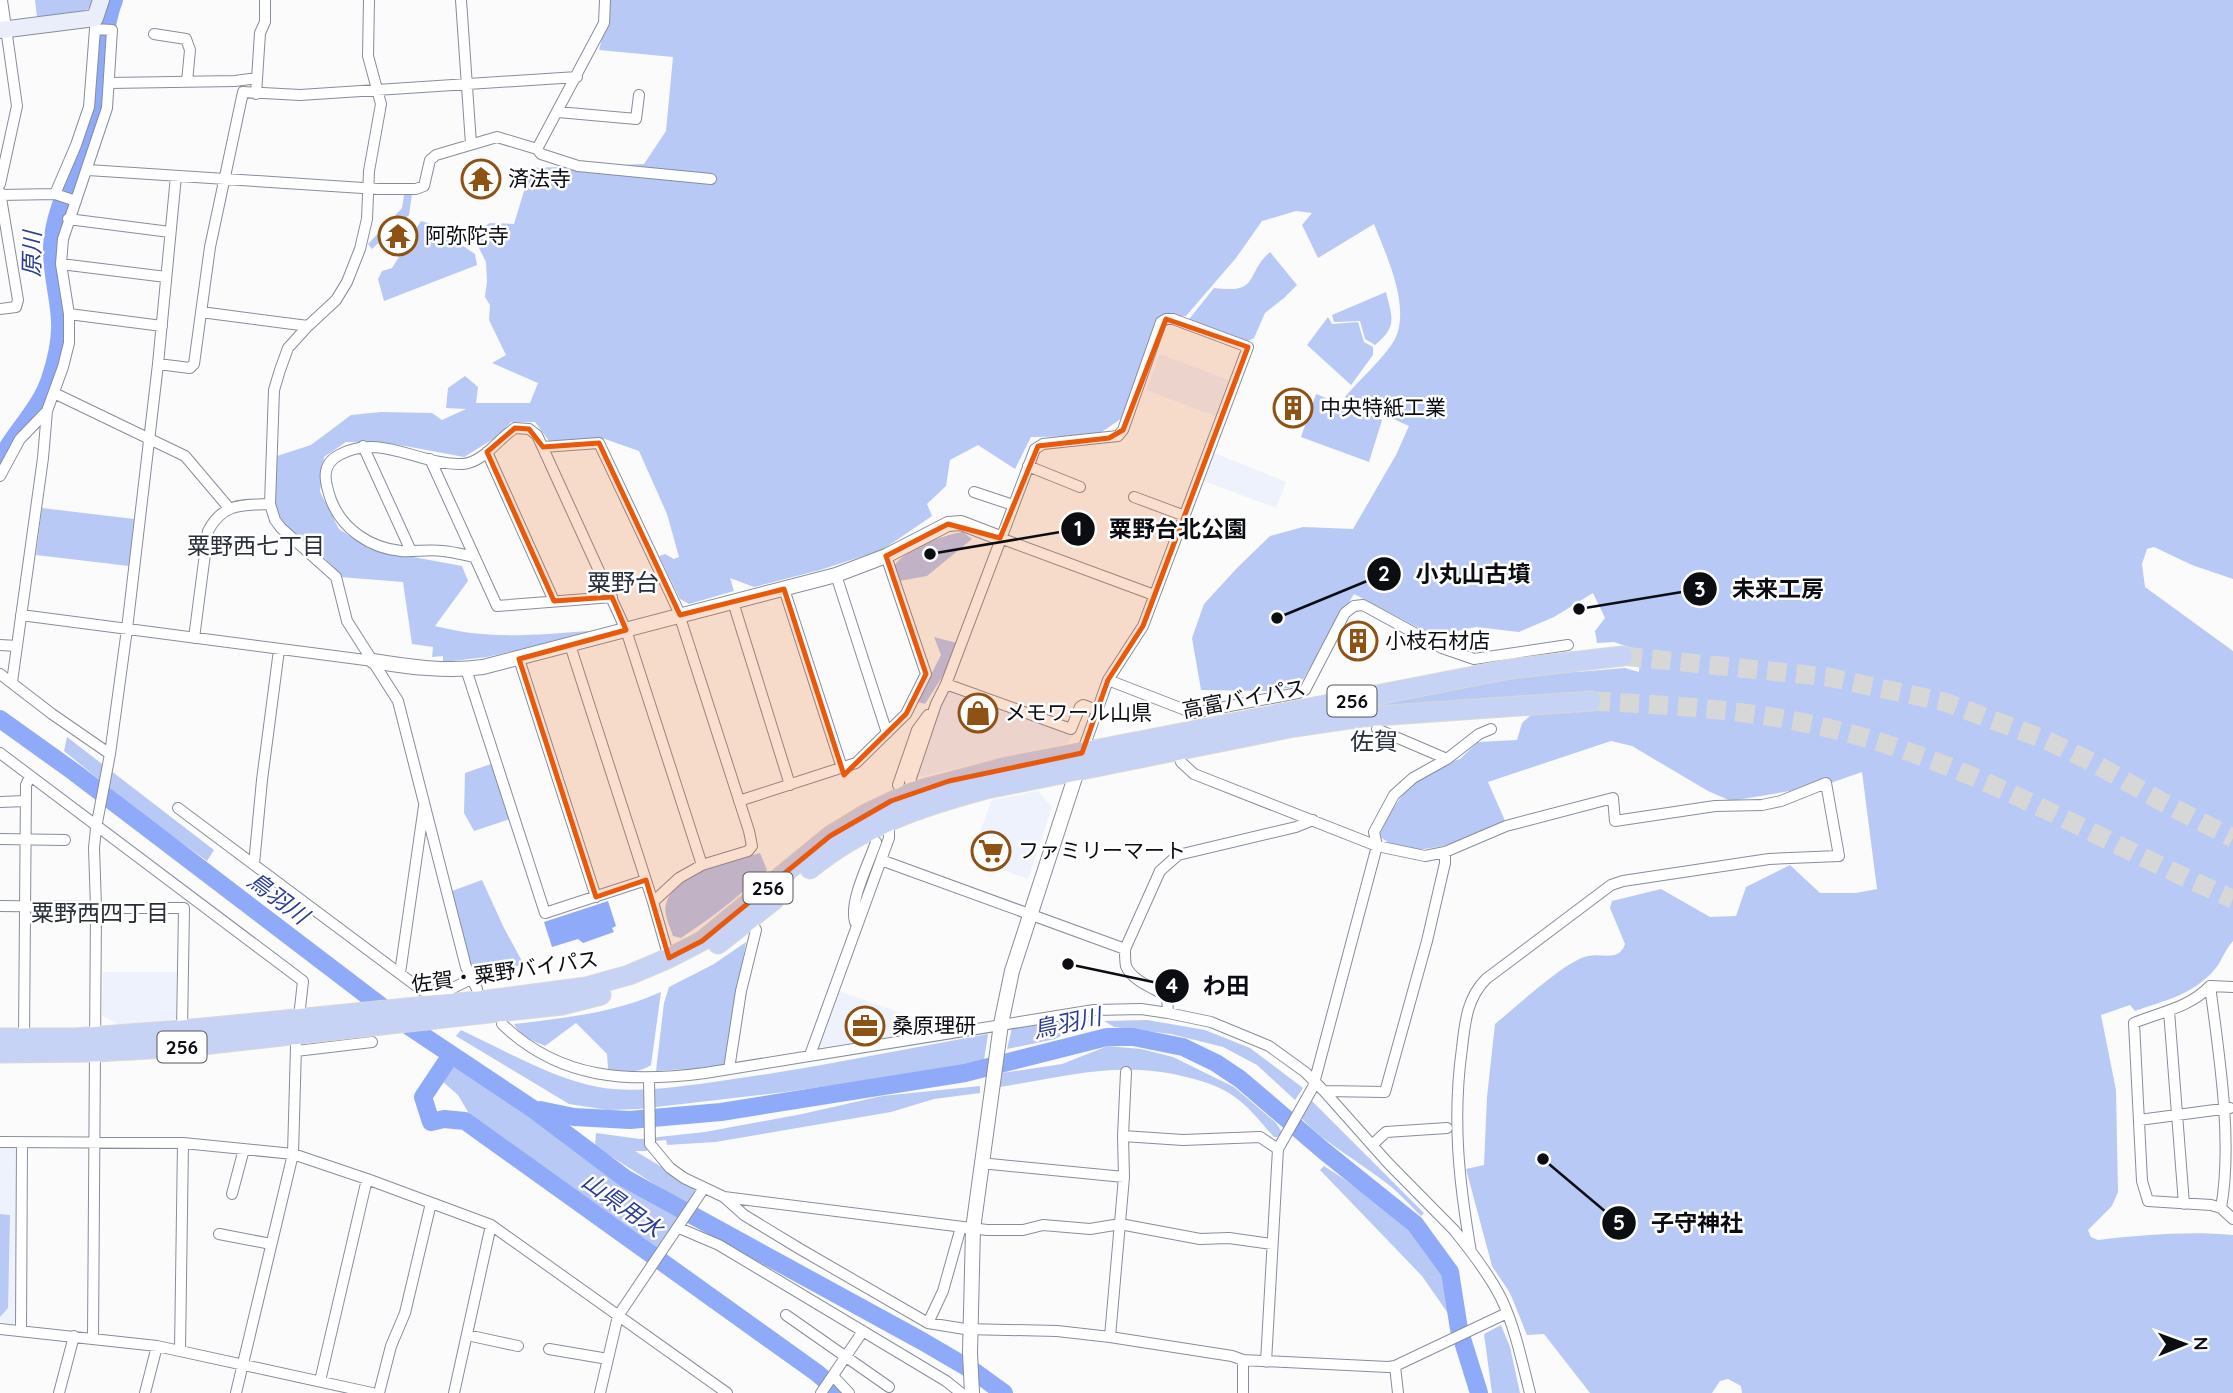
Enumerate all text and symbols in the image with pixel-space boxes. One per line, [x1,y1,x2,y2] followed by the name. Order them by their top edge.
[460,158,502,200] temple icon: 済法寺
[508,165,571,191] place label: 済法寺
[377,215,419,257] temple icon: 阿弥陀寺
[425,222,509,248] place label: 阿弥陀寺
[17,228,46,277] water label: 原川
[1272,387,1314,429] building icon: 中央特紙工業
[1320,394,1446,420] place label: 中央特紙工業
[1060,507,1261,551] callout: 粟野台北公園
[1109,514,1247,543] text: 粟野台北公園
[1074,515,1082,541] text: 1
[187,531,325,560] district label: 粟野西七丁目
[1367,552,1545,596] callout: 小丸山古墳
[1416,559,1531,588] text: 小丸山古墳
[1378,560,1390,586] text: 2
[587,567,659,597] district label: 粟野台
[1683,567,1838,611] callout: 未来工房
[1732,574,1824,603] text: 未来工房
[1694,576,1706,602] text: 3
[1337,620,1379,662] building icon: 小枝石材店
[1385,627,1490,653] place label: 小枝石材店
[1180,673,1308,723] street label: 高富バイパス
[1328,686,1376,716] road number: 256
[957,692,999,734] shop icon: メモワール山県
[1005,699,1152,725] place label: メモワール山県
[1350,726,1398,756] district label: 佐賀
[970,830,1012,872] supermarket icon: ファミリーマート
[1018,837,1186,863] place label: ファミリーマート
[242,865,317,932] water label: 鳥羽川
[744,873,792,904] road number: 256
[31,898,169,927] district label: 粟野西四丁目
[410,945,600,997] street label: 佐賀・粟野バイパス
[1154,964,1263,1008] callout: わ田
[1203,971,1249,1000] text: わ田
[1166,972,1178,998] text: 4
[1030,1001,1107,1044] water label: 鳥羽川
[844,1005,886,1047] office icon: 桑原理研
[892,1012,976,1038] place label: 桑原理研
[158,1032,206,1063] road number: 256
[577,1166,670,1245] water label: 山県用水
[1602,1201,1757,1245] callout: 子守神社
[1651,1208,1743,1237] text: 子守神社
[1613,1209,1625,1235] text: 5
[2149,1309,2219,1379] north arrow
[2189,1337,2213,1351] text: N

